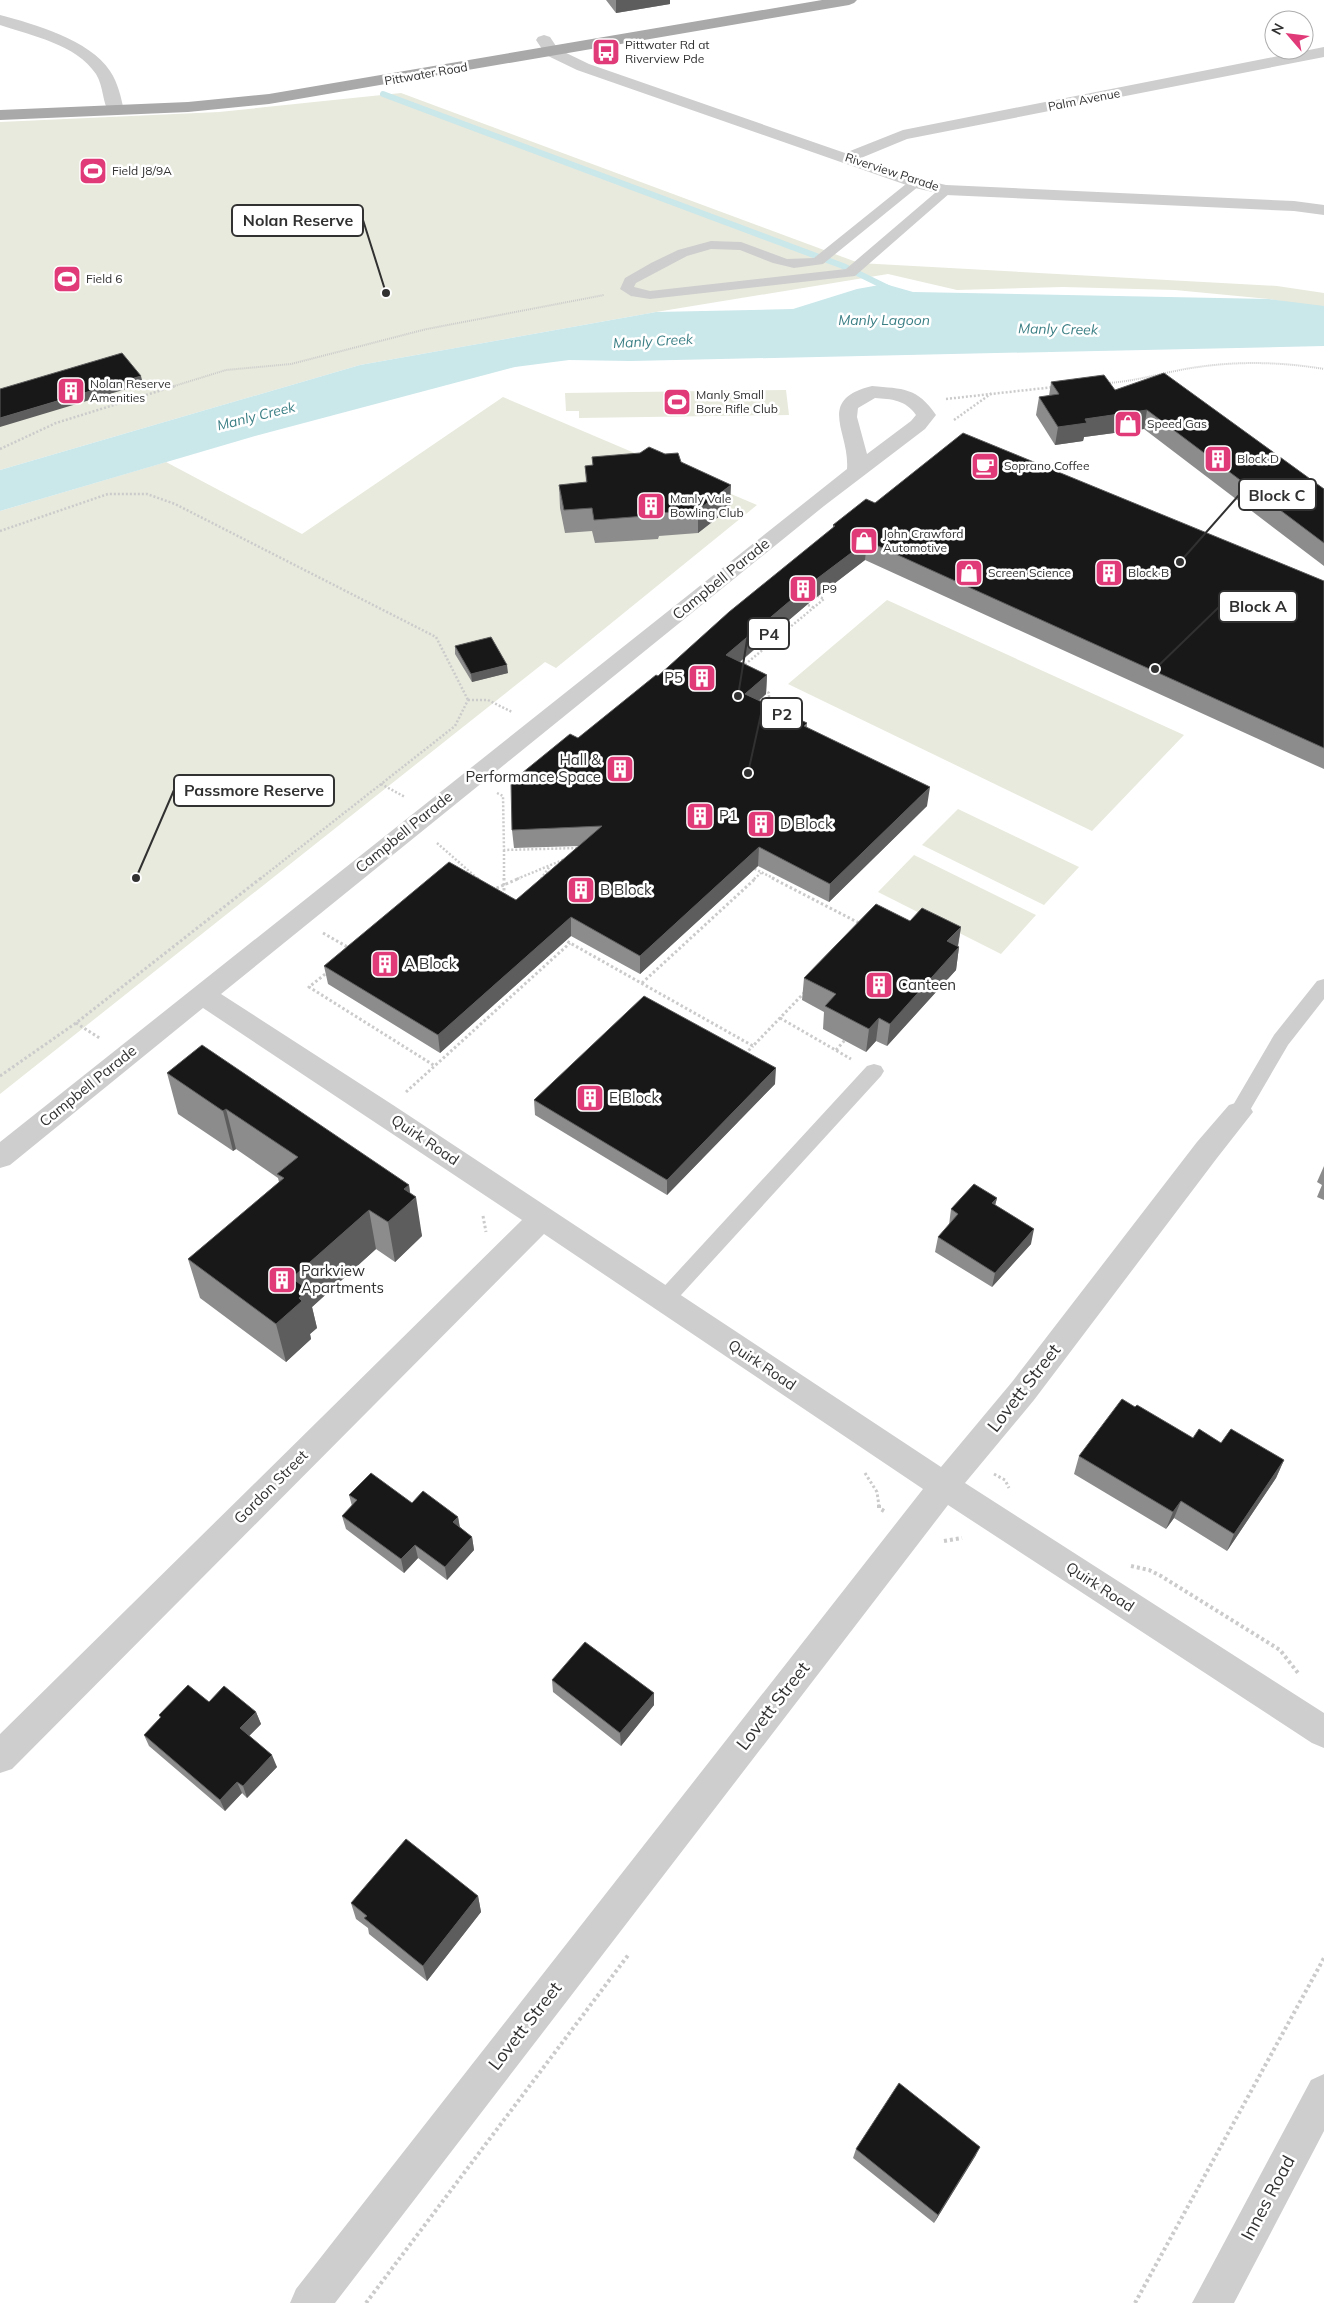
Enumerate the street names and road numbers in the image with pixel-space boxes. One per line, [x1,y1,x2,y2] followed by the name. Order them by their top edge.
[383,59,469,88] street label: Pittwater Road
[1047,85,1121,114] street label: Palm Avenue
[843,149,941,194] street label: Riverview Parade
[668,534,773,624] street label: Campbell Parade
[351,787,456,877] street label: Campbell Parade
[35,1041,140,1131] street label: Campbell Parade
[388,1110,463,1169] street label: Quirk Road
[725,1335,800,1394] street label: Quirk Road
[982,1339,1065,1437] street label: Lovett Street
[230,1446,312,1528] street label: Gordon Street
[1063,1557,1138,1616] street label: Quirk Road
[731,1657,814,1755] street label: Lovett Street
[483,1977,566,2075] street label: Lovett Street
[1236,2151,1300,2244] street label: Innes Road

